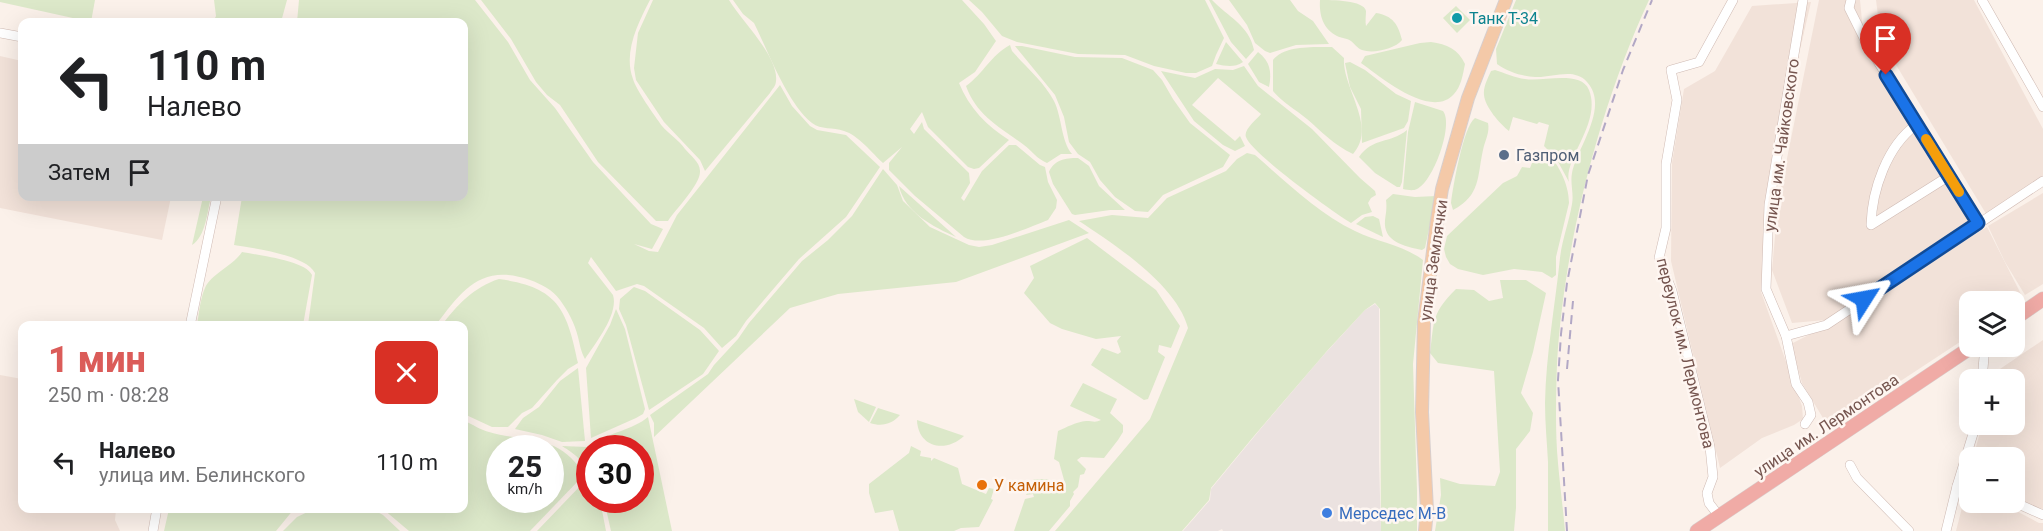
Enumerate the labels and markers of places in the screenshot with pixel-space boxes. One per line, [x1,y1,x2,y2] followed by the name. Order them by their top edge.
[1469,9,1538,28] place label: Танк Т-34
[1450,11,1464,25] marker: Танк Т-34
[1860,13,1911,75] pin
[1516,146,1579,165] place label: Газпром
[1497,148,1511,162] marker: Газпром
[994,476,1064,495] place label: У камина
[975,478,989,492] marker: У камина
[1339,504,1446,523] place label: Мерседес M-B
[1320,506,1334,520] marker: Мерседес M-B

